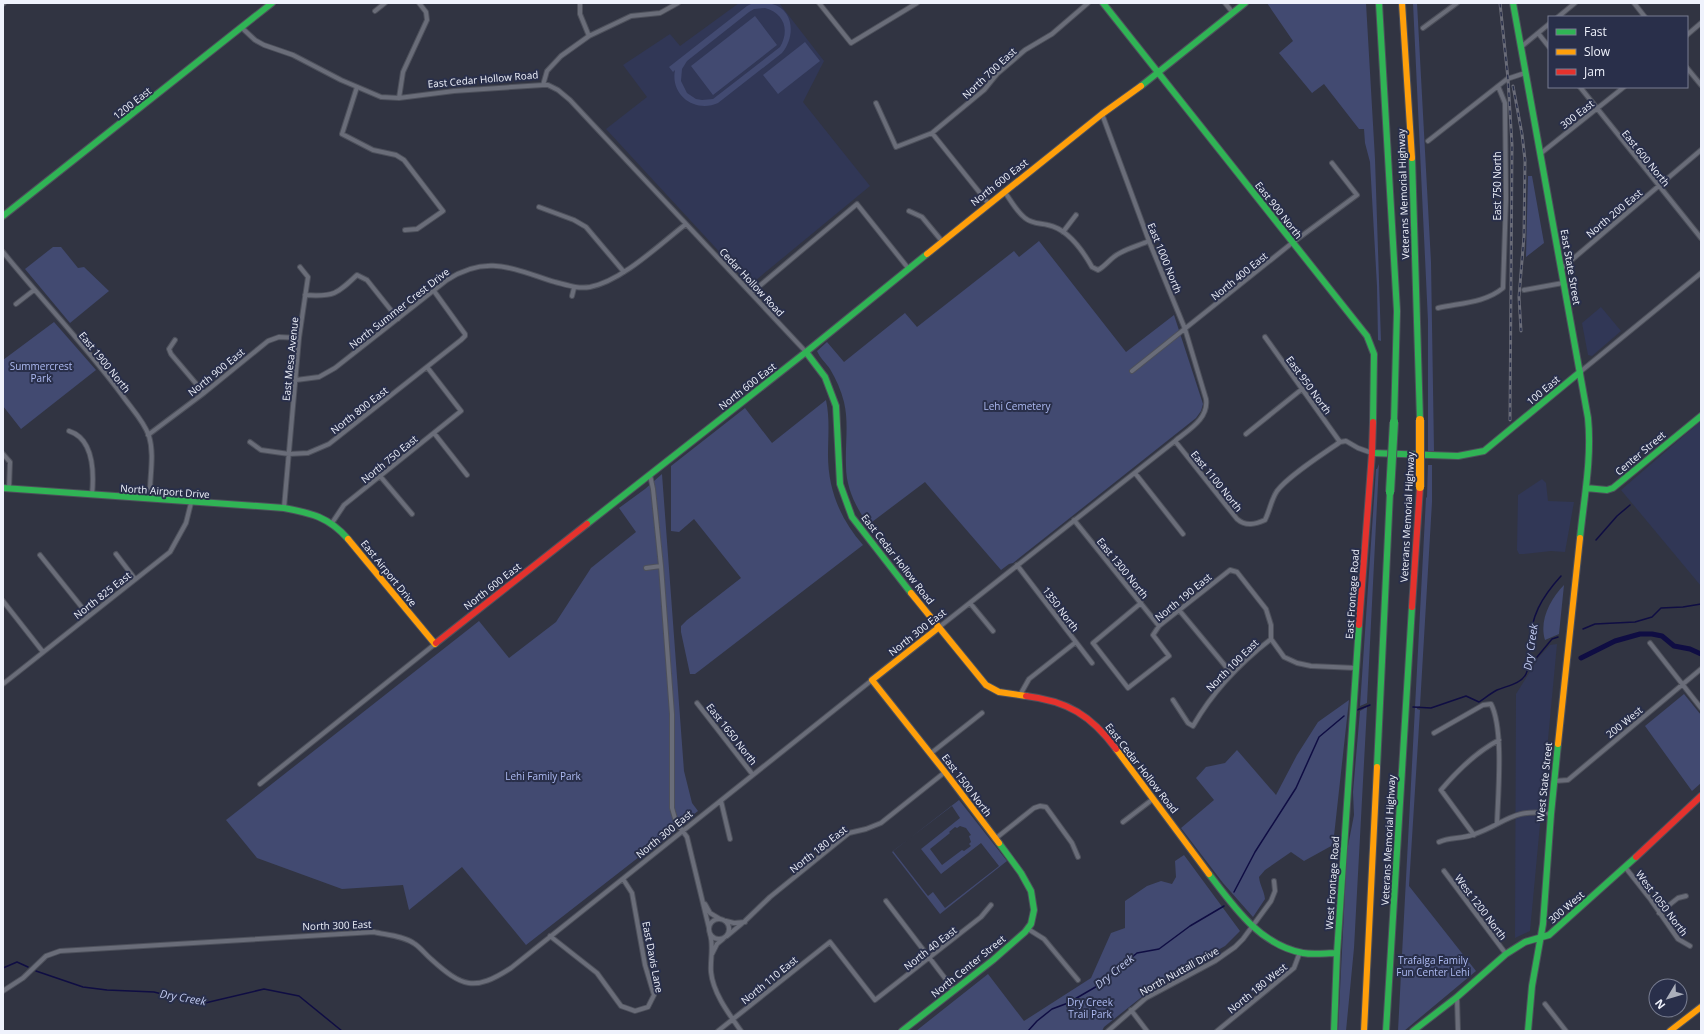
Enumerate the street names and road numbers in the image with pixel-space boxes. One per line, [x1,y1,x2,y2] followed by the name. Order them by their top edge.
[959,44,1019,102] street label: North 700 East
[427,67,539,91] street label: East Cedar Hollow Road
[110,83,154,122] street label: 1200 East
[1557,96,1597,132] street label: 300 East
[1394,127,1412,260] street label: Veterans Memorial Highway
[1619,127,1673,189] street label: East 600 North
[1490,151,1504,221] street label: East 750 North
[967,155,1031,209] street label: North 600 East
[1252,178,1306,242] street label: East 900 North
[1583,185,1645,241] street label: North 200 East
[1144,221,1186,295] street label: East 1000 North
[1557,228,1585,306] street label: East State Street
[717,245,787,319] street label: Cedar Hollow Road
[1208,249,1271,303] street label: North 400 East
[346,264,452,352] street label: North Summer Crest Drive
[279,316,301,402] street label: East Mesa Avenue
[76,329,134,395] street label: East 1900 North
[185,345,248,399] street label: North 900 East
[1283,353,1335,417] street label: East 950 North
[715,359,779,413] street label: North 600 East
[1523,372,1563,408] street label: 100 East
[327,383,391,437] street label: North 800 East
[1612,427,1669,478] street label: Center Street
[358,432,421,486] street label: North 750 East
[1188,448,1246,514] street label: East 1100 North
[1397,450,1417,583] street label: Veterans Memorial Highway
[120,481,211,501] street label: North Airport Drive
[858,511,938,607] street label: East Cedar Hollow Road
[1094,535,1152,601] street label: East 1300 North
[358,537,420,610] street label: East Airport Drive
[1342,549,1362,639] street label: East Frontage Road
[460,559,524,613] street label: North 600 East
[70,568,134,622] street label: North 825 East
[1152,570,1215,624] street label: North 190 East
[1040,584,1082,634] street label: 1350 North
[885,605,949,659] street label: North 300 East
[1203,635,1262,694] street label: North 100 East
[703,700,761,768] street label: East 1650 North
[1603,703,1645,741] street label: 200 West
[1102,720,1182,816] street label: East Cedar Hollow Road
[1533,741,1555,823] street label: West State Street
[939,751,995,819] street label: East 1500 North
[1378,773,1398,906] street label: Veterans Memorial Highway
[633,807,696,861] street label: North 300 East
[786,822,850,876] street label: North 180 East
[1322,836,1342,930] street label: West Frontage Road
[1633,867,1691,939] street label: West 1050 North
[1452,871,1510,943] street label: West 1200 North
[1545,887,1587,926] street label: 300 West
[302,917,372,933] street label: North 300 East
[639,920,667,994] street label: East Davis Lane
[901,923,960,973] street label: North 40 East
[928,931,1008,1000] street label: North Center Street
[1137,943,1221,999] street label: North Nuttall Drive
[738,953,801,1007] street label: North 110 East
[1224,959,1290,1016] street label: North 180 West

